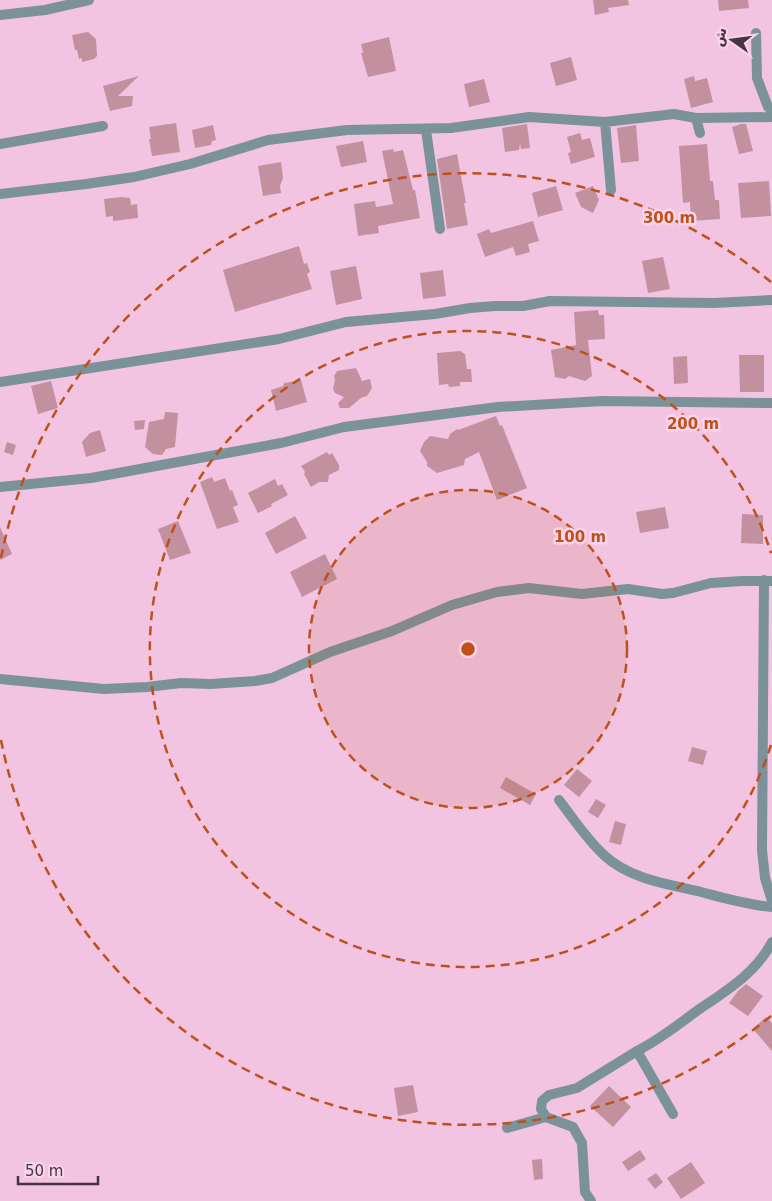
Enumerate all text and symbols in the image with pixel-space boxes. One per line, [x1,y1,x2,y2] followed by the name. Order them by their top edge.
[707,15,757,65] north arrow
[709,26,729,48] text: ش
[643,209,695,227] text: 300 m
[667,415,719,433] text: 200 m
[554,528,606,546] text: 100 m
[459,640,477,658] centre of rings
[18,1154,98,1186] scale bar
[25,1162,63,1180] text: 50 m

